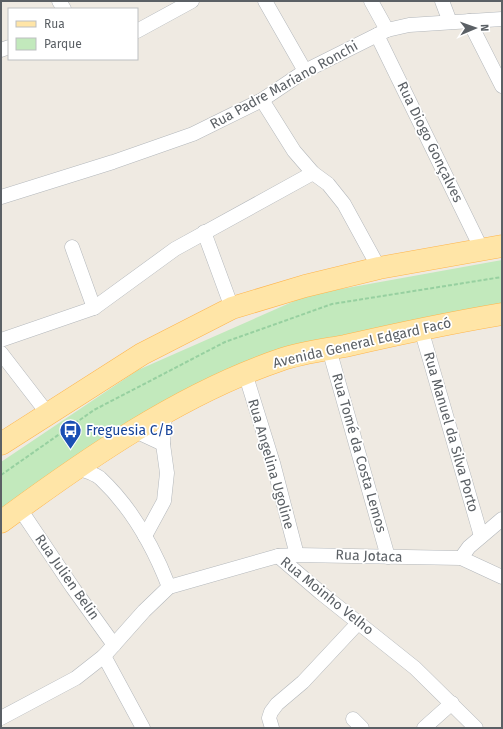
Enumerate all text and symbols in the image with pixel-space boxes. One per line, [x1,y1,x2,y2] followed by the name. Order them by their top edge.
[8,8,138,60] legend
[455,8,495,48] north arrow
[44,17,65,31] text: Rua
[478,24,491,32] text: N
[44,37,82,51] text: Parque
[207,37,361,133] street label: Rua Padre Mariano Ronchi
[393,79,467,206] street label: Rua Diogo Gonçalves
[271,314,453,372] street label: Avenida General Edgard Facó
[420,350,482,514] street label: Rua Manuel da Silva Porto
[328,371,390,535] street label: Rua Tomé da Costa Lemos
[244,397,298,531] street label: Rua Angelina Ugoline
[58,417,84,450] bus stop icon: Freguesia C/B
[86,422,173,439] place label: Freguesia C/B
[31,531,103,623] street label: Rua Julien Belin
[335,546,403,566] street label: Rua Jotaca
[277,553,377,639] street label: Rua Moinho Velho

